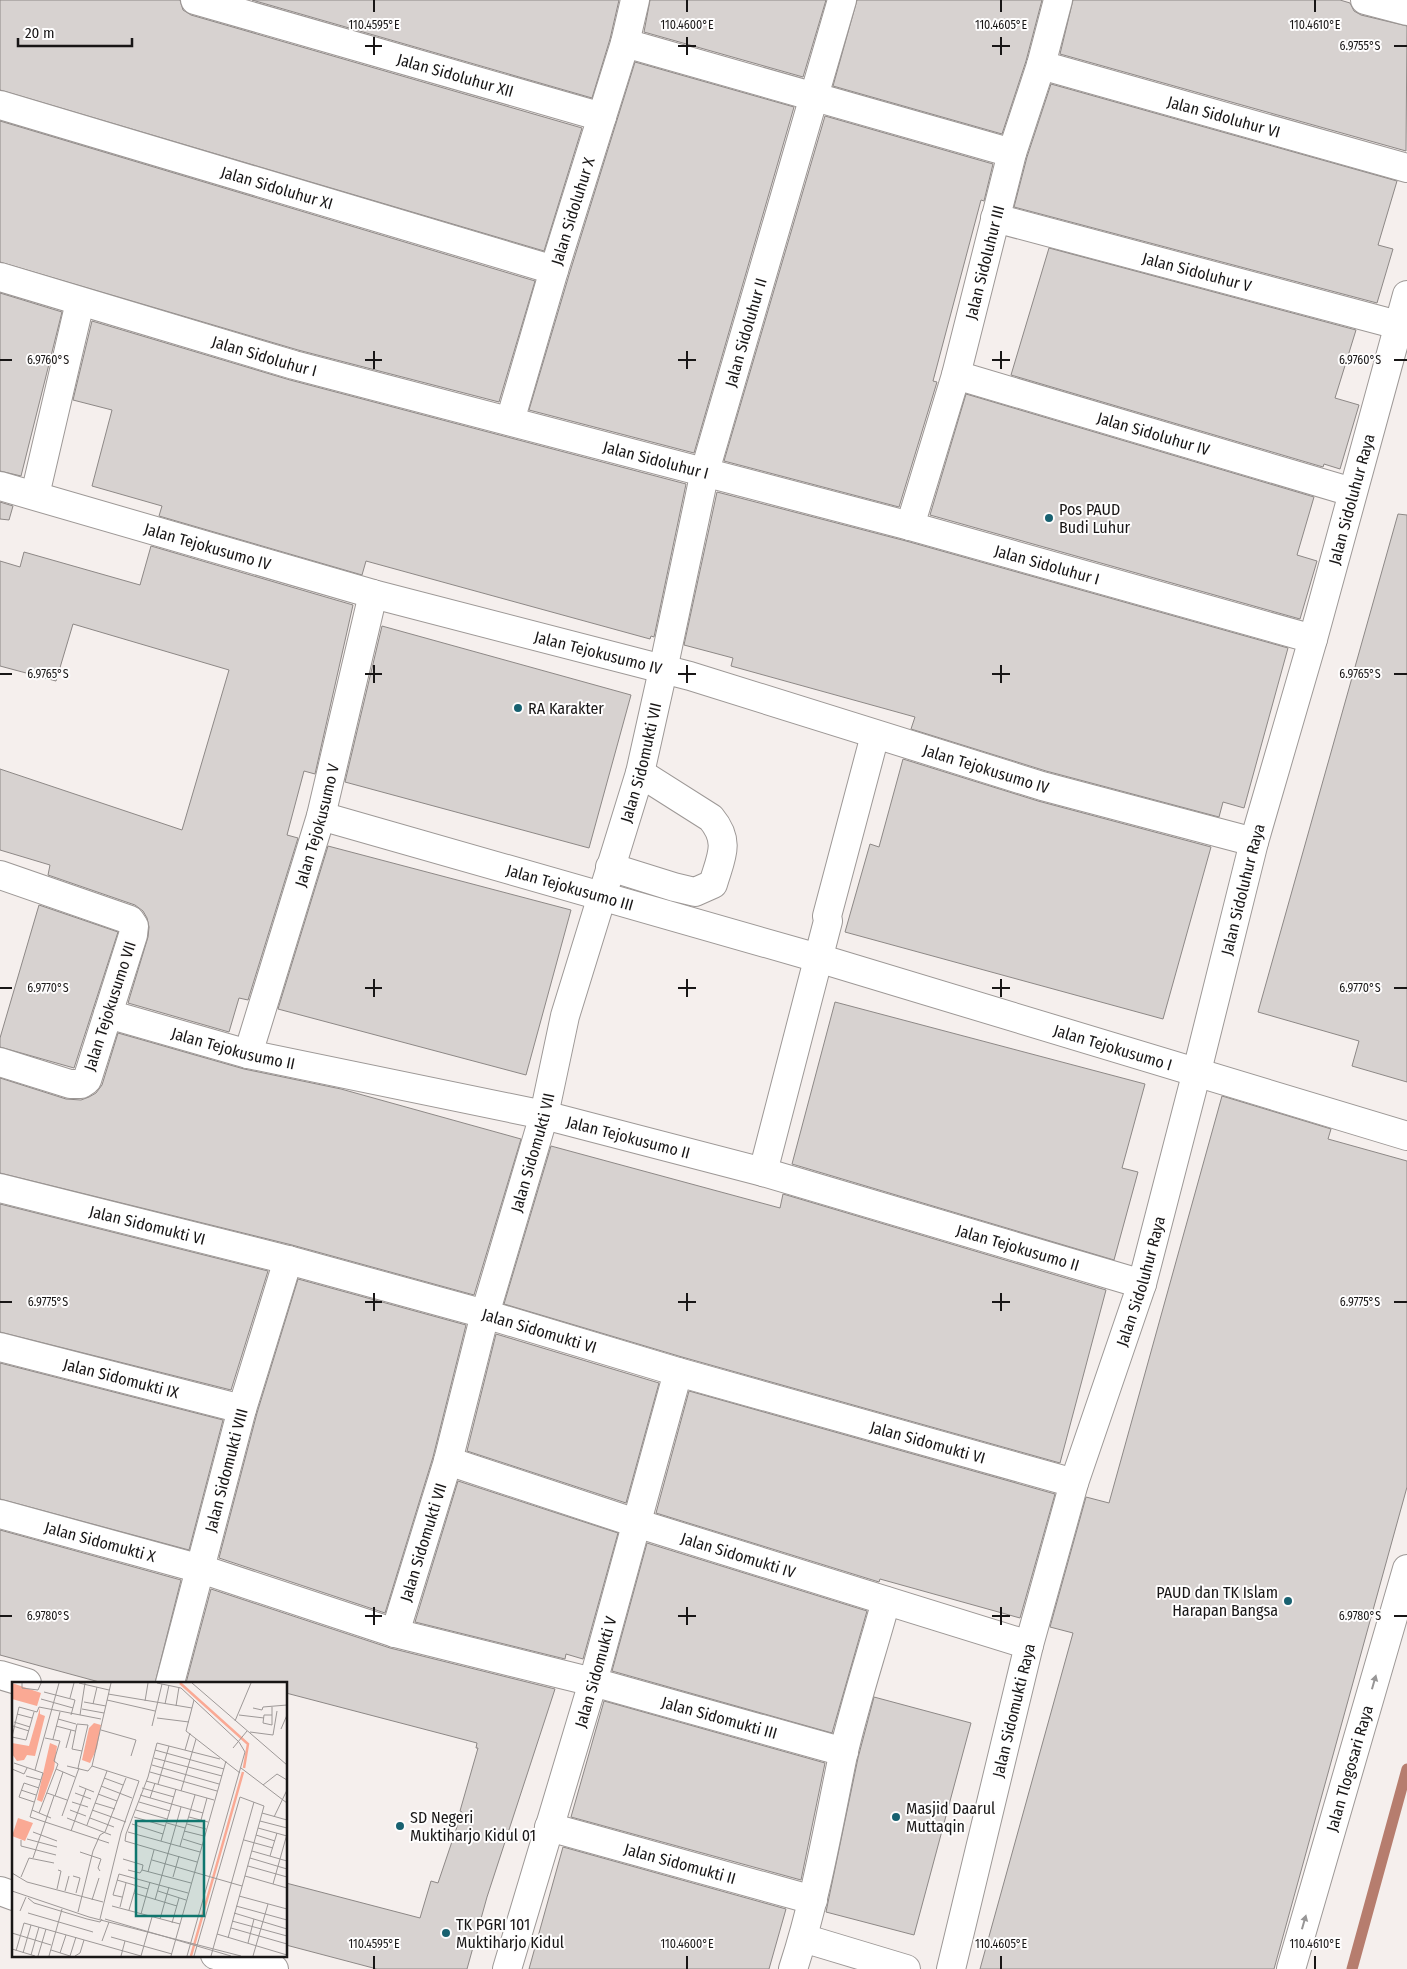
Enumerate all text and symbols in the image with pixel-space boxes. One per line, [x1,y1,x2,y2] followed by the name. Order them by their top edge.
[18,15,131,47] scale bar
[348,18,400,32] text: 110.4595°E
[660,18,714,32] text: 110.4600°E
[975,18,1027,32] text: 110.4605°E
[1290,18,1341,32] text: 110.4610°E
[25,24,55,42] text: 20 m
[1340,39,1381,53] text: 6.9755°S
[395,49,516,101] street label: Jalan Sidoluhur XII
[1165,92,1282,141] street label: Jalan Sidoluhur VI
[547,155,598,267] street label: Jalan Sidoluhur X
[219,162,335,213] street label: Jalan Sidoluhur XI
[961,204,1008,321] street label: Jalan Sidoluhur III
[1140,248,1254,295] street label: Jalan Sidoluhur V
[721,276,770,389] street label: Jalan Sidoluhur II
[210,332,319,380] street label: Jalan Sidoluhur I
[27,353,69,367] text: 6.9760°S
[1339,353,1381,367] text: 6.9760°S
[1095,408,1213,459] street label: Jalan Sidoluhur IV
[1324,431,1378,567] street label: Jalan Sidoluhur Raya
[601,437,711,482] street label: Jalan Sidoluhur I
[1059,500,1131,537] place label: Pos PAUD Budi Luhur
[1043,512,1055,524] marker: Pos PAUD Budi Luhur
[142,519,274,574] street label: Jalan Tejokusumo IV
[992,541,1102,588] street label: Jalan Sidoluhur I
[532,627,665,678] street label: Jalan Tejokusumo IV
[27,667,69,681] text: 6.9765°S
[1339,667,1381,681] text: 6.9765°S
[528,699,604,718] place label: RA Karakter
[616,701,665,825] street label: Jalan Sidomukti VII
[512,702,524,714] marker: RA Karakter
[921,740,1052,797] street label: Jalan Tejokusumo IV
[290,761,343,889] street label: Jalan Tejokusumo V
[1217,821,1268,957] street label: Jalan Sidoluhur Raya
[504,860,636,914] street label: Jalan Tejokusumo III
[80,939,140,1073] street label: Jalan Tejokusumo VII
[27,981,69,995] text: 6.9770°S
[1339,981,1381,995] text: 6.9770°S
[1051,1020,1174,1074] street label: Jalan Tejokusumo I
[169,1023,297,1073] street label: Jalan Tejokusumo II
[506,1091,558,1214] street label: Jalan Sidomukti VII
[565,1112,692,1162] street label: Jalan Tejokusumo II
[88,1201,207,1248] street label: Jalan Sidomukti VI
[1112,1214,1169,1349] street label: Jalan Sidoluhur Raya
[954,1220,1082,1274] street label: Jalan Tejokusumo II
[28,1295,68,1309] text: 6.9775°S
[1340,1295,1380,1309] text: 6.9775°S
[480,1304,599,1357] street label: Jalan Sidomukti VI
[61,1354,181,1402] street label: Jalan Sidomukti IX
[201,1406,251,1534] street label: Jalan Sidomukti VIII
[868,1417,987,1467] street label: Jalan Sidomukti VI
[396,1481,450,1604] street label: Jalan Sidomukti VII
[43,1517,158,1566] street label: Jalan Sidomukti X
[679,1528,799,1582] street label: Jalan Sidomukti IV
[1156,1583,1278,1620] place label: PAUD dan TK Islam Harapan Bangsa
[1282,1595,1294,1607] marker: PAUD dan TK Islam Harapan Bangsa
[27,1609,69,1623] text: 6.9780°S
[1339,1609,1381,1623] text: 6.9780°S
[570,1613,620,1730] street label: Jalan Sidomukti V
[988,1641,1039,1779] street label: Jalan Sidomukti Raya
[1371,1674,1379,1689] one-way arrow
[12,1682,288,1956] inset map
[660,1692,779,1742] street label: Jalan Sidomukti III
[1322,1703,1377,1834] street label: Jalan Tlogosari Raya
[906,1799,995,1836] place label: Masjid Daarul Muttaqin
[410,1808,536,1845] place label: SD Negeri Muktiharjo Kidul 01
[890,1811,902,1823] marker: Masjid Daarul Muttaqin
[394,1820,406,1832] marker: SD Negeri Muktiharjo Kidul 01
[622,1839,738,1888] street label: Jalan Sidomukti II
[456,1915,564,1952] place label: TK PGRI 101 Muktiharjo Kidul
[1301,1915,1309,1930] one-way arrow
[440,1927,452,1939] marker: TK PGRI 101 Muktiharjo Kidul
[348,1937,400,1951] text: 110.4595°E
[660,1937,714,1951] text: 110.4600°E
[975,1937,1027,1951] text: 110.4605°E
[1290,1937,1341,1951] text: 110.4610°E

